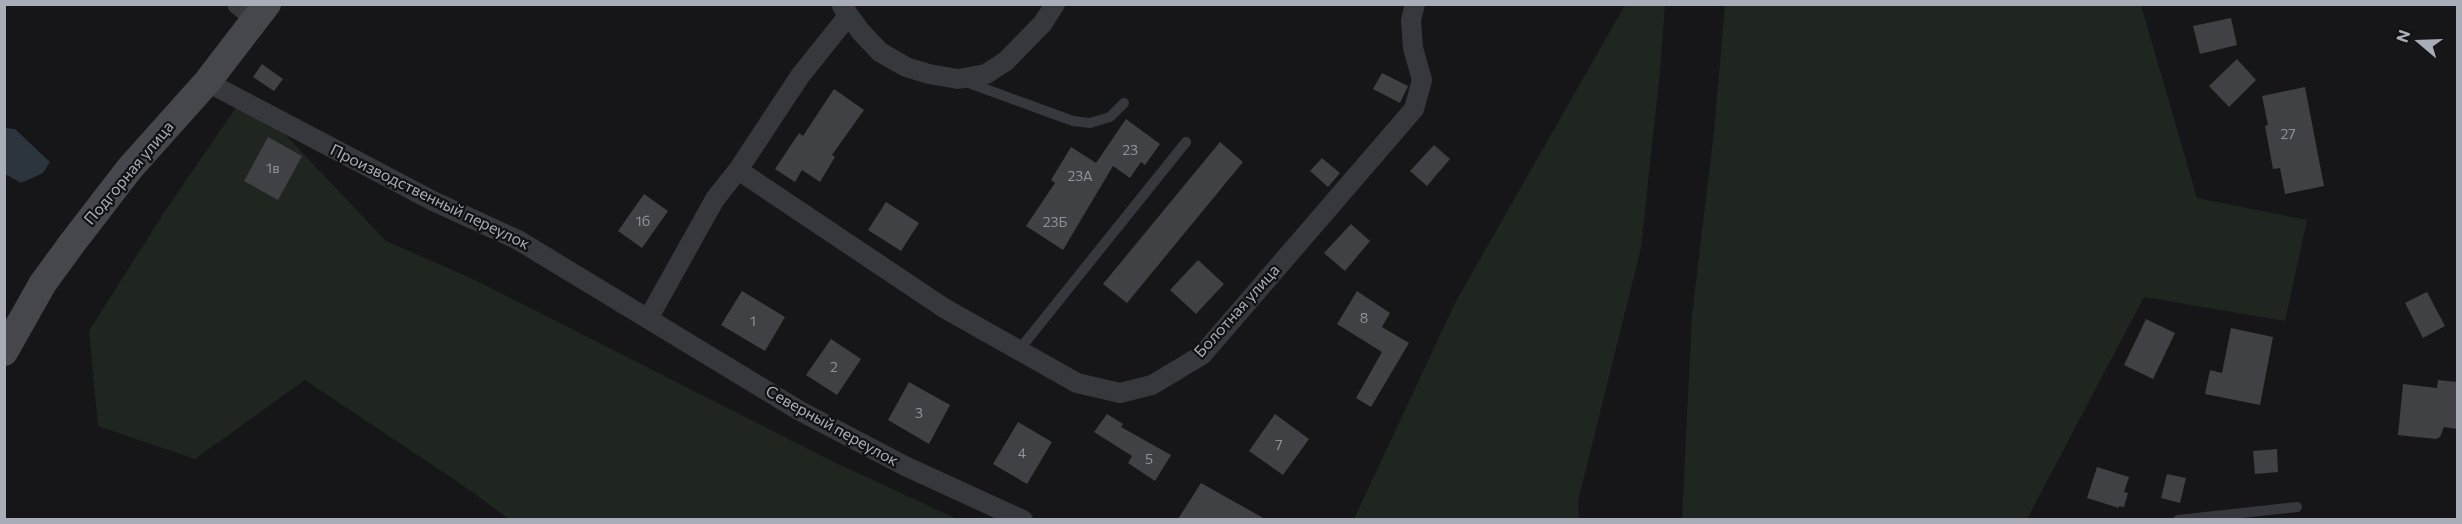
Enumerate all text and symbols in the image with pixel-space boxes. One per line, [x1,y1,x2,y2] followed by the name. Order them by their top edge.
[2390,12,2450,72] north arrow
[2392,27,2413,45] text: N
[80,117,178,229] street label: Подгорная улица
[2280,126,2296,142] house number: 27
[327,140,533,254] street label: Производственный переулок
[1122,142,1138,158] house number: 23
[266,160,280,176] house number: 1в
[1067,168,1093,184] house number: 23А
[636,213,650,229] house number: 1б
[1043,214,1067,230] house number: 23Б
[1190,261,1284,361] street label: Болотная улица
[1360,310,1368,326] house number: 8
[750,313,756,329] house number: 1
[830,359,838,375] house number: 2
[762,382,902,470] street label: Северный переулок
[915,405,923,421] house number: 3
[1275,437,1283,453] house number: 7
[1018,445,1026,461] house number: 4
[1145,451,1153,467] house number: 5

